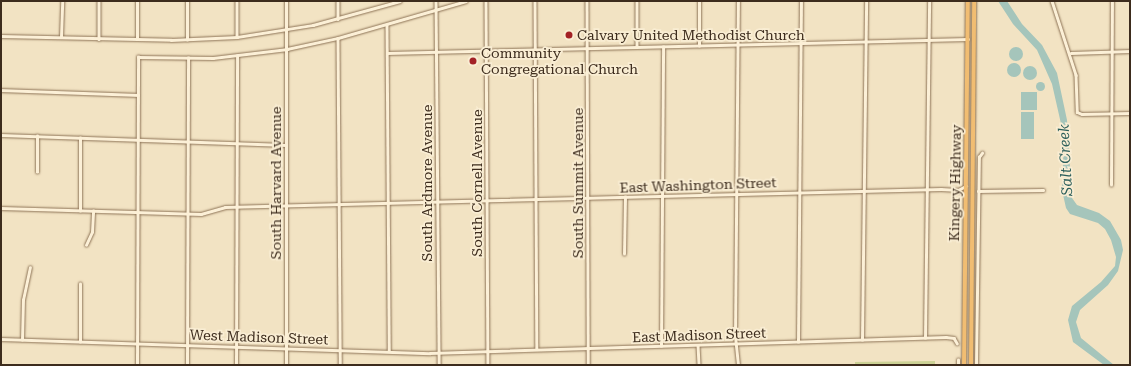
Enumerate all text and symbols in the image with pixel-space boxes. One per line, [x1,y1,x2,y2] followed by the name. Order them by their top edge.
[577,27,805,43] place label: Calvary United Methodist Church
[564,30,574,40] marker: Calvary United Methodist Church
[481,45,638,78] place label: Community Congregational Church
[468,56,478,66] marker: Community Congregational Church
[419,105,435,261] street label: South Ardmore Avenue
[268,107,284,259] street label: South Harvard Avenue
[570,108,586,258] street label: South Summit Avenue
[469,109,485,257] street label: South Cornell Avenue
[1055,124,1077,196] water label: Salt Creek
[946,125,964,241] street label: Kingery Highway
[619,174,777,196] street label: East Washington Street
[632,324,766,346] street label: East Madison Street
[189,326,329,348] street label: West Madison Street

